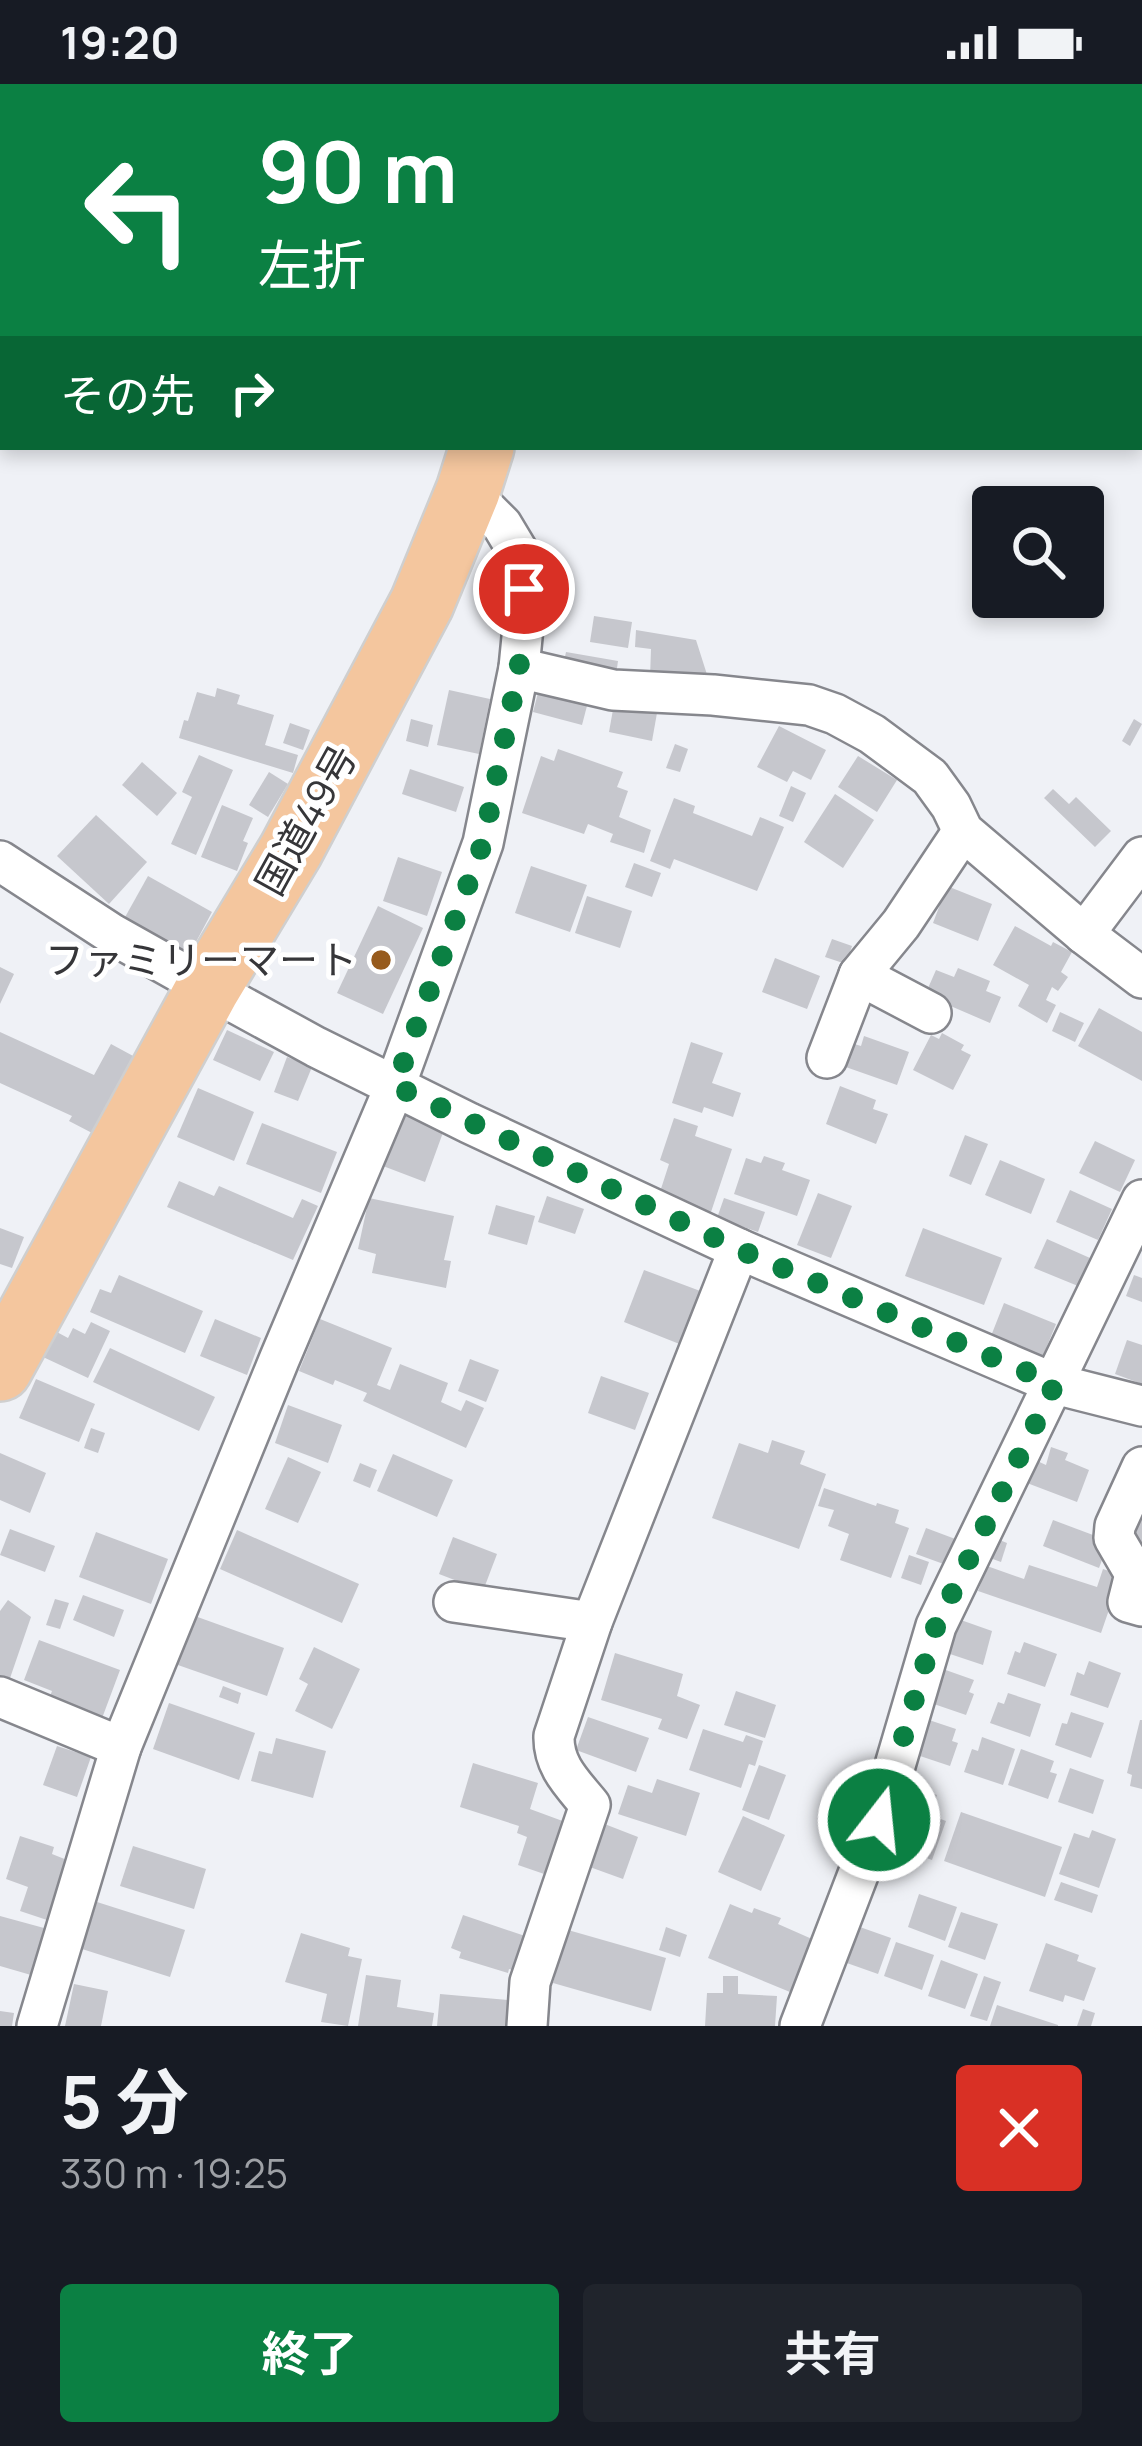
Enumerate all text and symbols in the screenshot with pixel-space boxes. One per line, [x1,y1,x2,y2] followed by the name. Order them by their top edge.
[60,11,180,73] text: 19:20
[258,113,458,228] text: 90 m
[60,132,216,288] icon: left
[258,227,366,301] text: 左折
[219,360,285,426] icon: right
[60,364,195,426] text: その先
[972,486,1104,618] map controls
[972,486,1104,618] button: search
[473,538,575,640] pin
[491,556,557,622] icon: arrive
[242,735,368,904] street label: 国道49号
[45,932,357,986] place label: ファミリーマート
[368,947,394,973] marker: ファミリーマート
[816,1757,942,1883] position arrow
[60,2051,189,2150] text: 5 分
[956,2065,1082,2191] button: close
[60,2146,288,2200] text: 330 m · 19:25
[60,2284,559,2422] button: 終了
[583,2284,1082,2422] button: 共有

